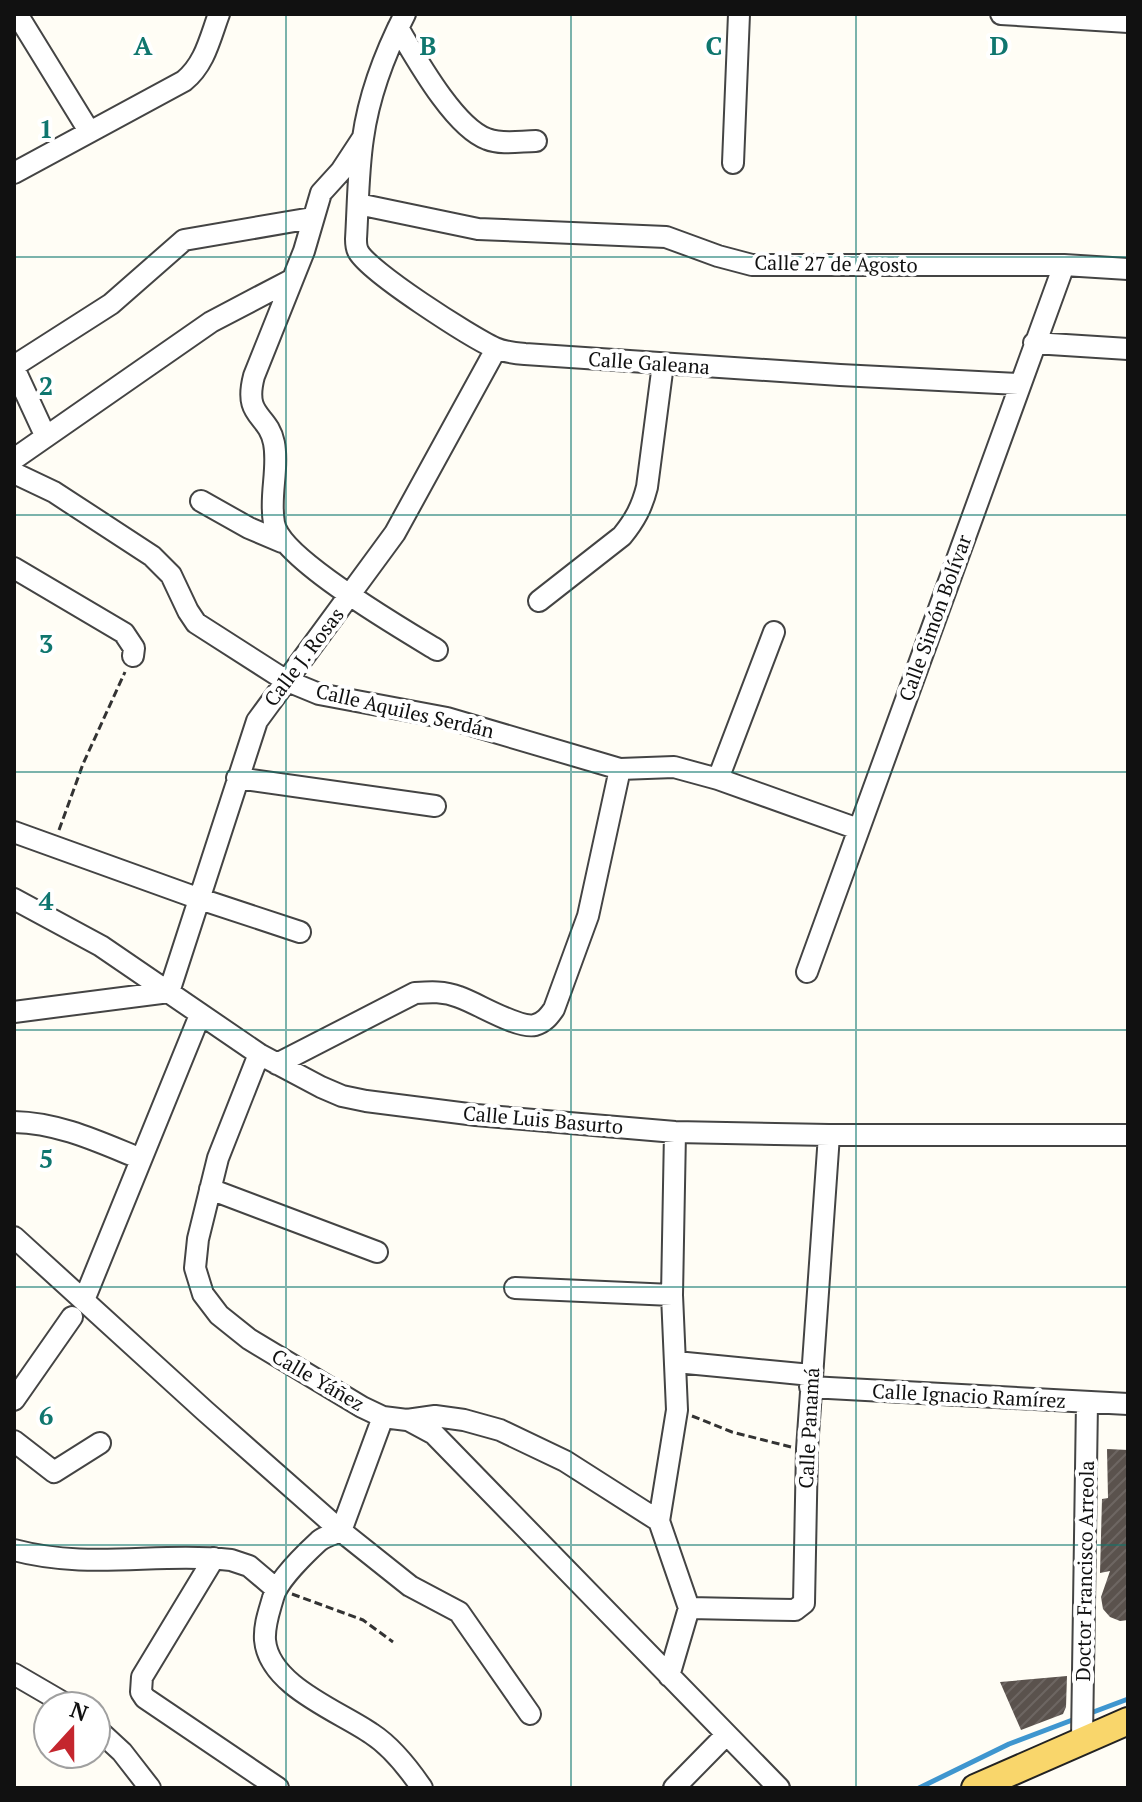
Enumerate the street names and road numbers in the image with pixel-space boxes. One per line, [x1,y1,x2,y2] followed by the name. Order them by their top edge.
[754,249,918,278] street label: Calle 27 de Agosto
[587,345,711,380] street label: Calle Galeana
[892,531,977,705] street label: Calle Simón Bolívar
[258,602,350,712] street label: Calle J. Rosas
[313,677,497,744] street label: Calle Aquiles Serdán
[462,1099,624,1140] street label: Calle Luis Basurto
[267,1342,370,1417] street label: Calle Yáñez
[792,1367,825,1489] street label: Calle Panamá
[871,1377,1067,1414] street label: Calle Ignacio Ramírez
[1069,1460,1100,1682] street label: Doctor Francisco Arreola

